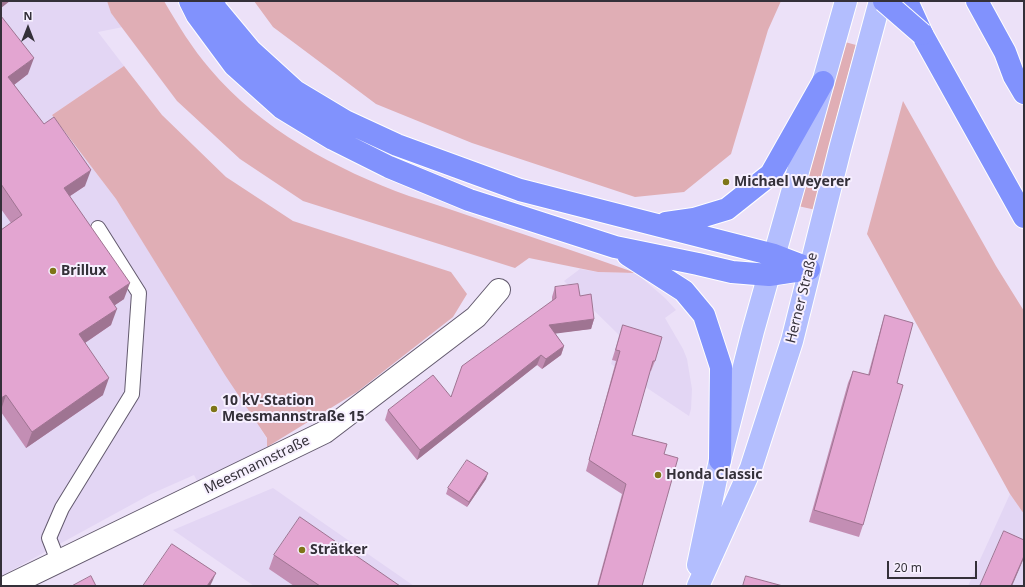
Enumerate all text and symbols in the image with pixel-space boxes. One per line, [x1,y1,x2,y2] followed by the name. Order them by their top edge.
[8,8,48,48] north arrow
[24,8,32,23] text: N
[734,174,851,190] place label: Michael Weyerer
[721,177,731,187] marker: Michael Weyerer
[783,251,821,345] street label: Herner Straße
[61,263,106,279] place label: Brillux
[48,266,58,276] marker: Brillux
[222,393,365,426] place label: 10 kV-Station Meesmannstraße 15
[209,404,219,414] marker: 10 kV-Station Meesmannstraße 15
[202,432,312,498] street label: Meesmannstraße
[666,467,762,483] place label: Honda Classic
[653,470,663,480] marker: Honda Classic
[310,542,368,558] place label: Strätker
[297,545,307,555] marker: Strätker
[889,553,979,579] scale bar
[894,559,922,576] text: 20 m

